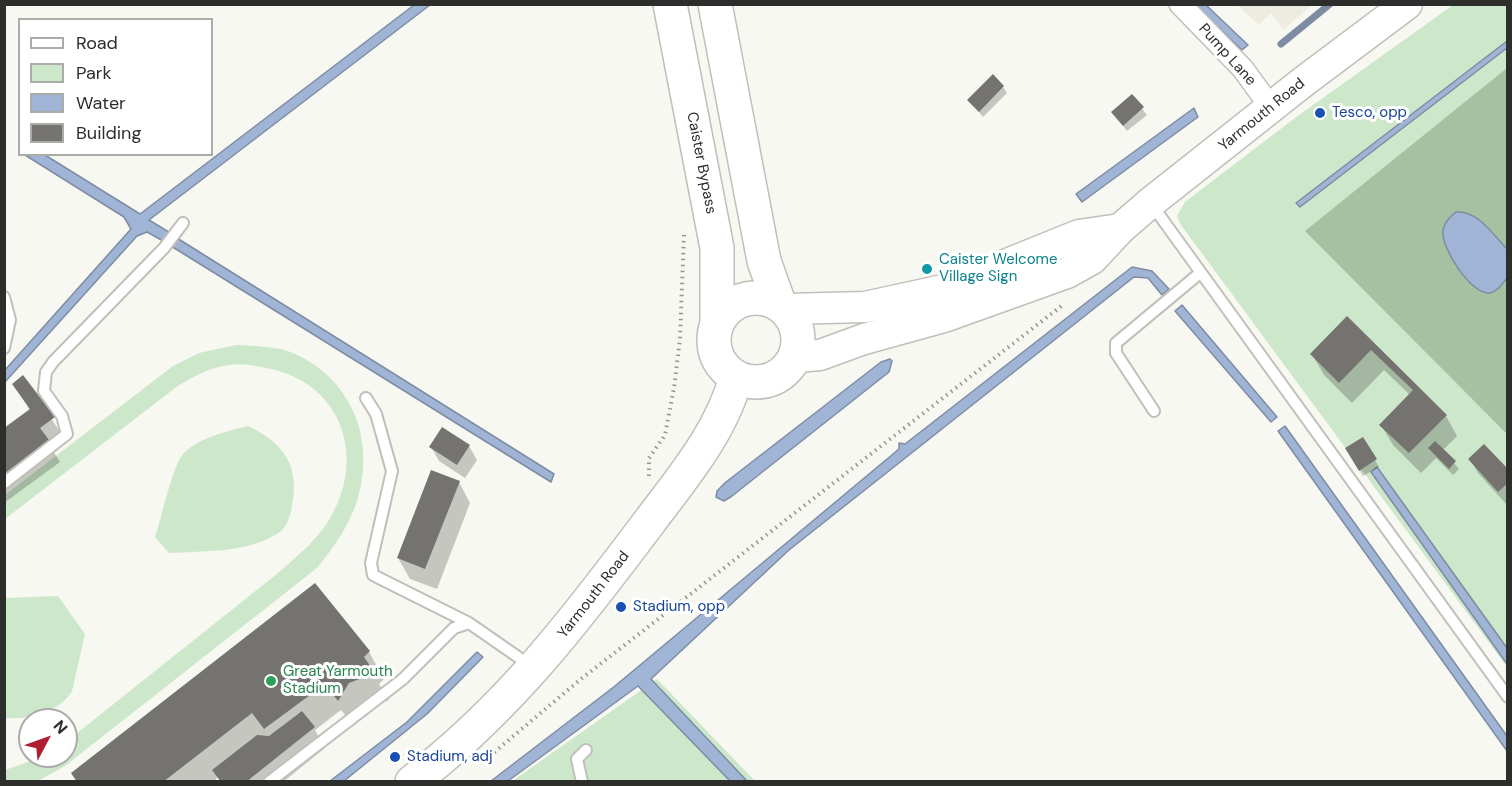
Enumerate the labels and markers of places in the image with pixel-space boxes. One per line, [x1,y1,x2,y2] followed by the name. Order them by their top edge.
[1332,104,1407,122] place label: Tesco, opp
[1313,106,1327,120] marker: Tesco, opp
[939,251,1057,286] place label: Caister Welcome Village Sign
[920,262,934,276] marker: Caister Welcome Village Sign
[633,598,725,616] place label: Stadium, opp
[614,600,628,614] marker: Stadium, opp
[283,663,393,698] place label: Great Yarmouth Stadium
[264,674,278,688] marker: Great Yarmouth Stadium
[407,748,493,766] place label: Stadium, adj
[388,750,402,764] marker: Stadium, adj

